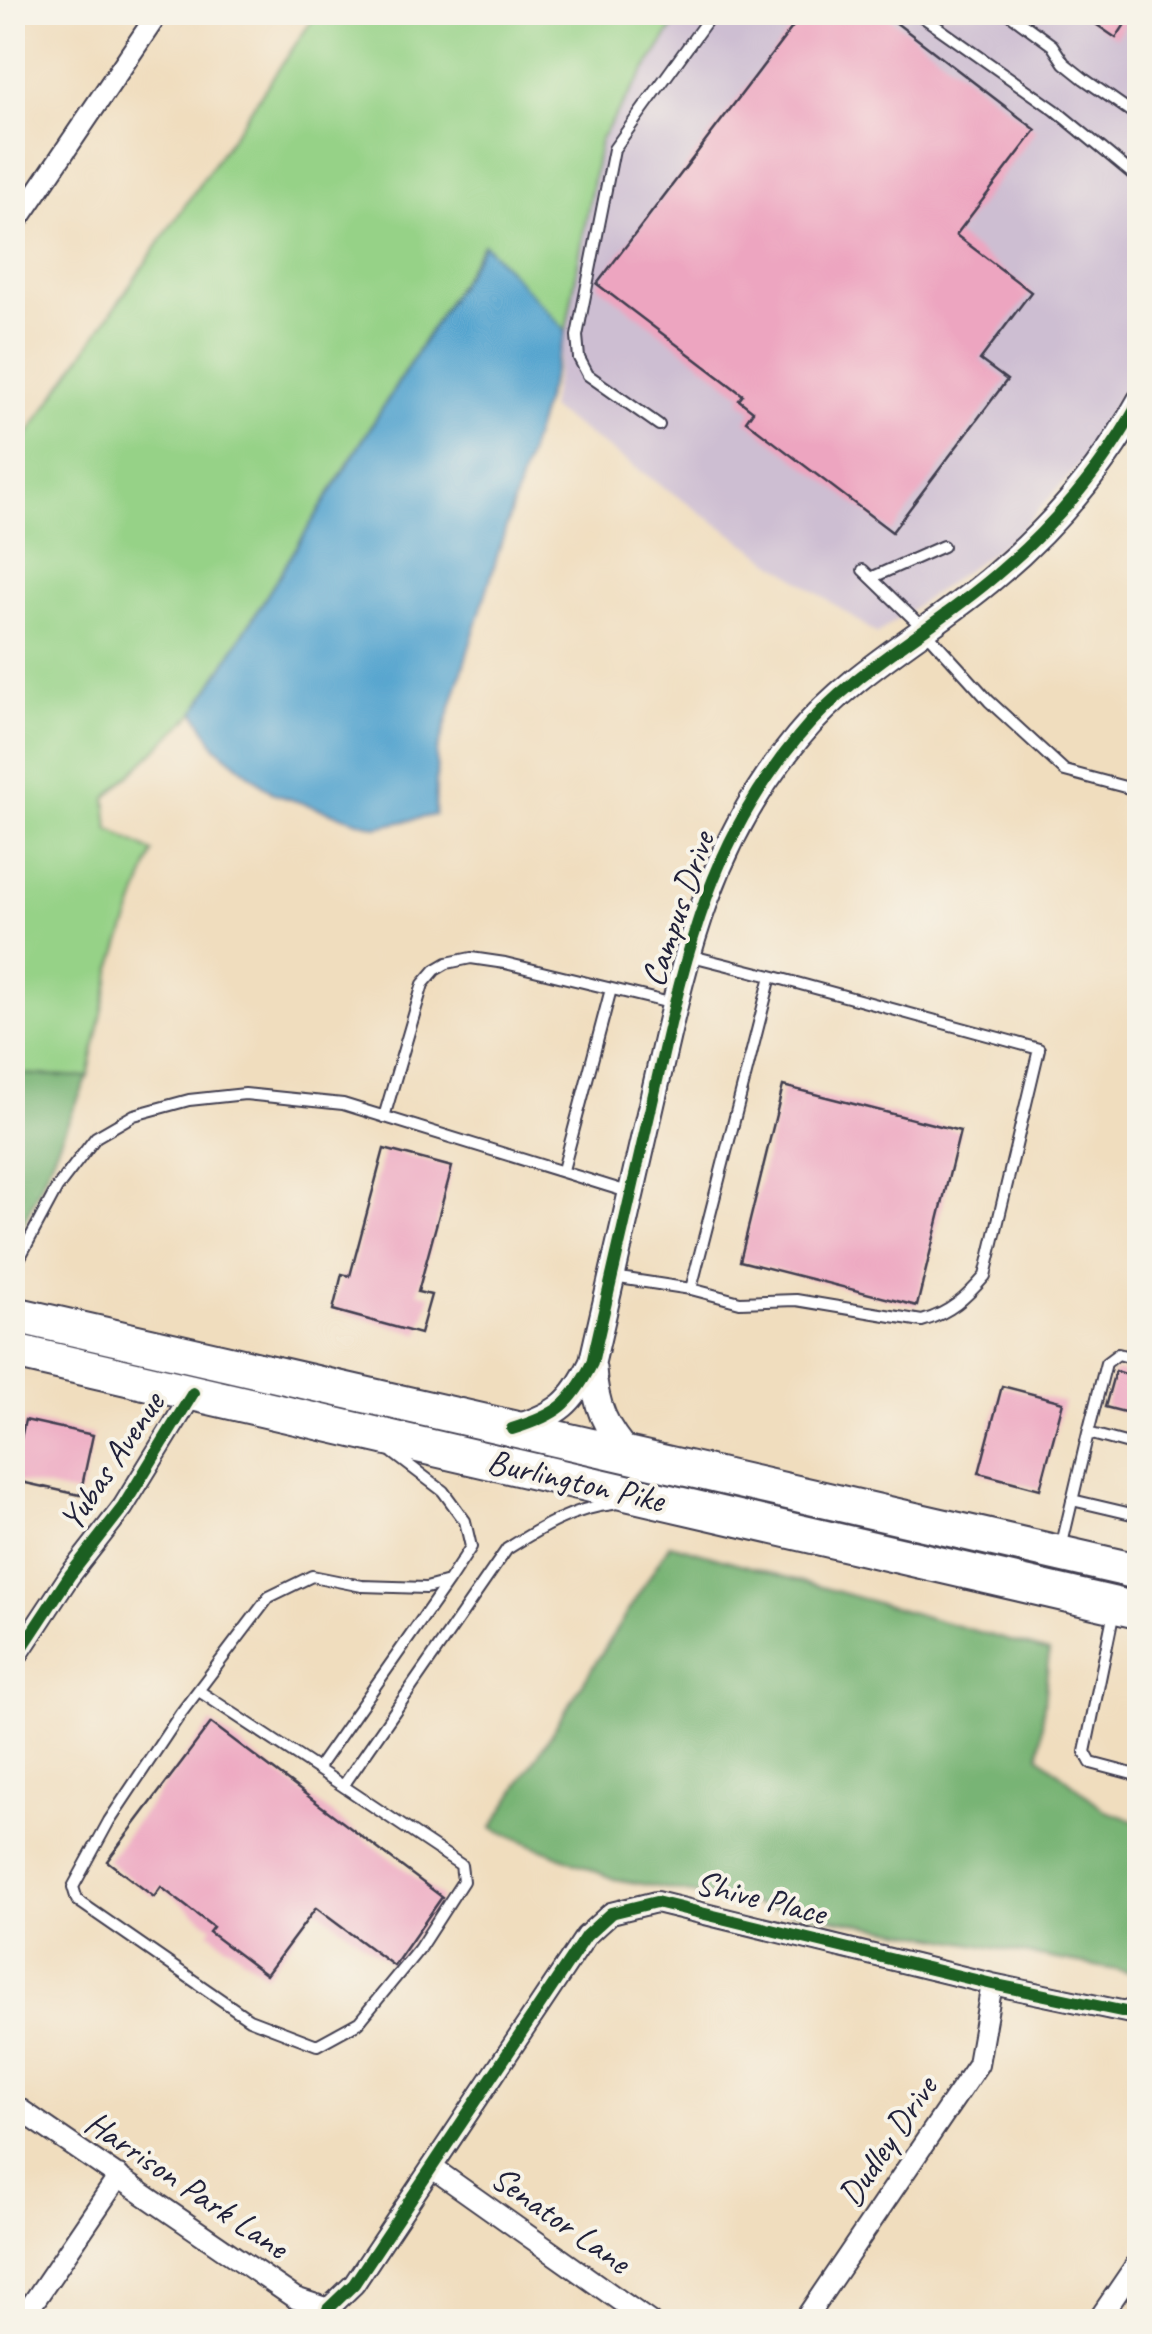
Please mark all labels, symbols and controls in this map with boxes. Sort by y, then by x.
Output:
street label: Campus Drive [630,823,726,992]
street label: Yubas Avenue [49,1381,176,1539]
street label: Burlington Pike [483,1438,671,1523]
street label: Shive Place [691,1860,833,1936]
street label: Dudley Drive [828,2065,949,2215]
street label: Harrison Park Lane [77,2100,299,2270]
street label: Senator Lane [482,2155,641,2285]

